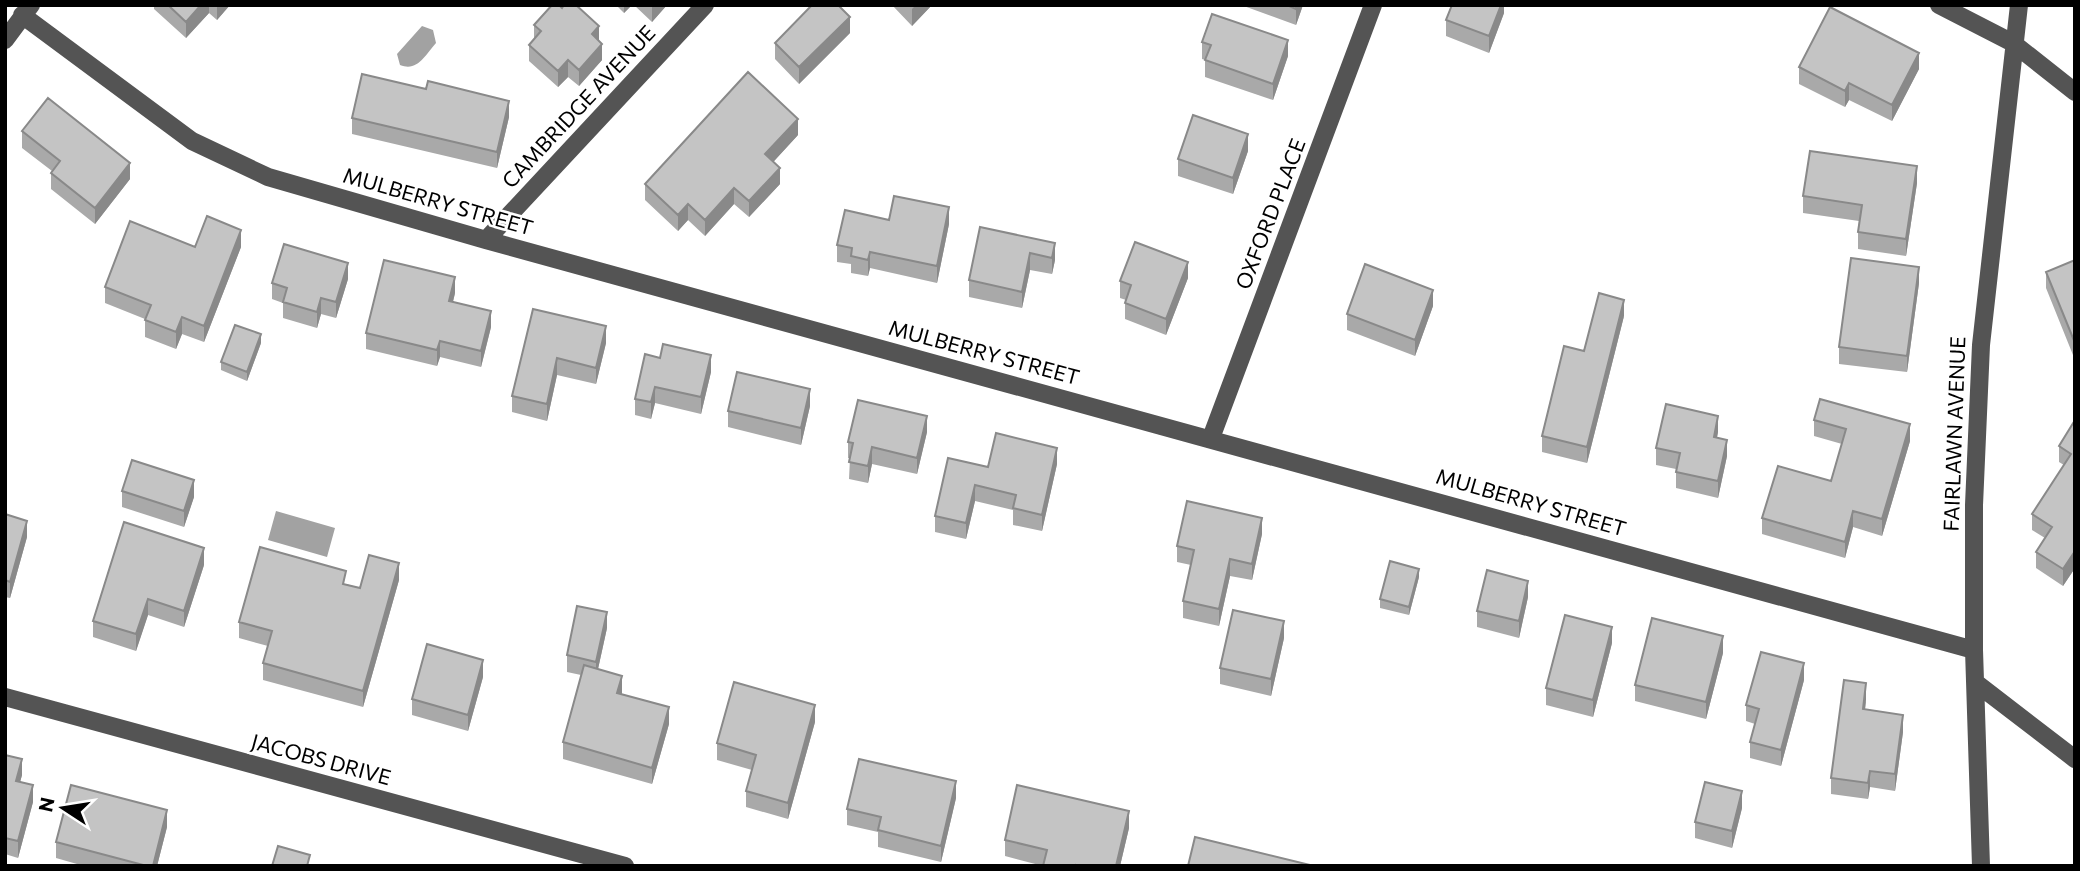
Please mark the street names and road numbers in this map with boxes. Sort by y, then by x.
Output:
street label: CAMBRIDGE AVENUE [496,19,660,193]
street label: OXFORD PLACE [1229,135,1310,292]
street label: MULBERRY STREET [341,161,536,240]
street label: MULBERRY STREET [886,314,1083,389]
street label: FAIRLAWN AVENUE [1938,336,1969,532]
street label: MULBERRY STREET [1434,462,1629,541]
street label: JACOBS DRIVE [249,728,394,789]

